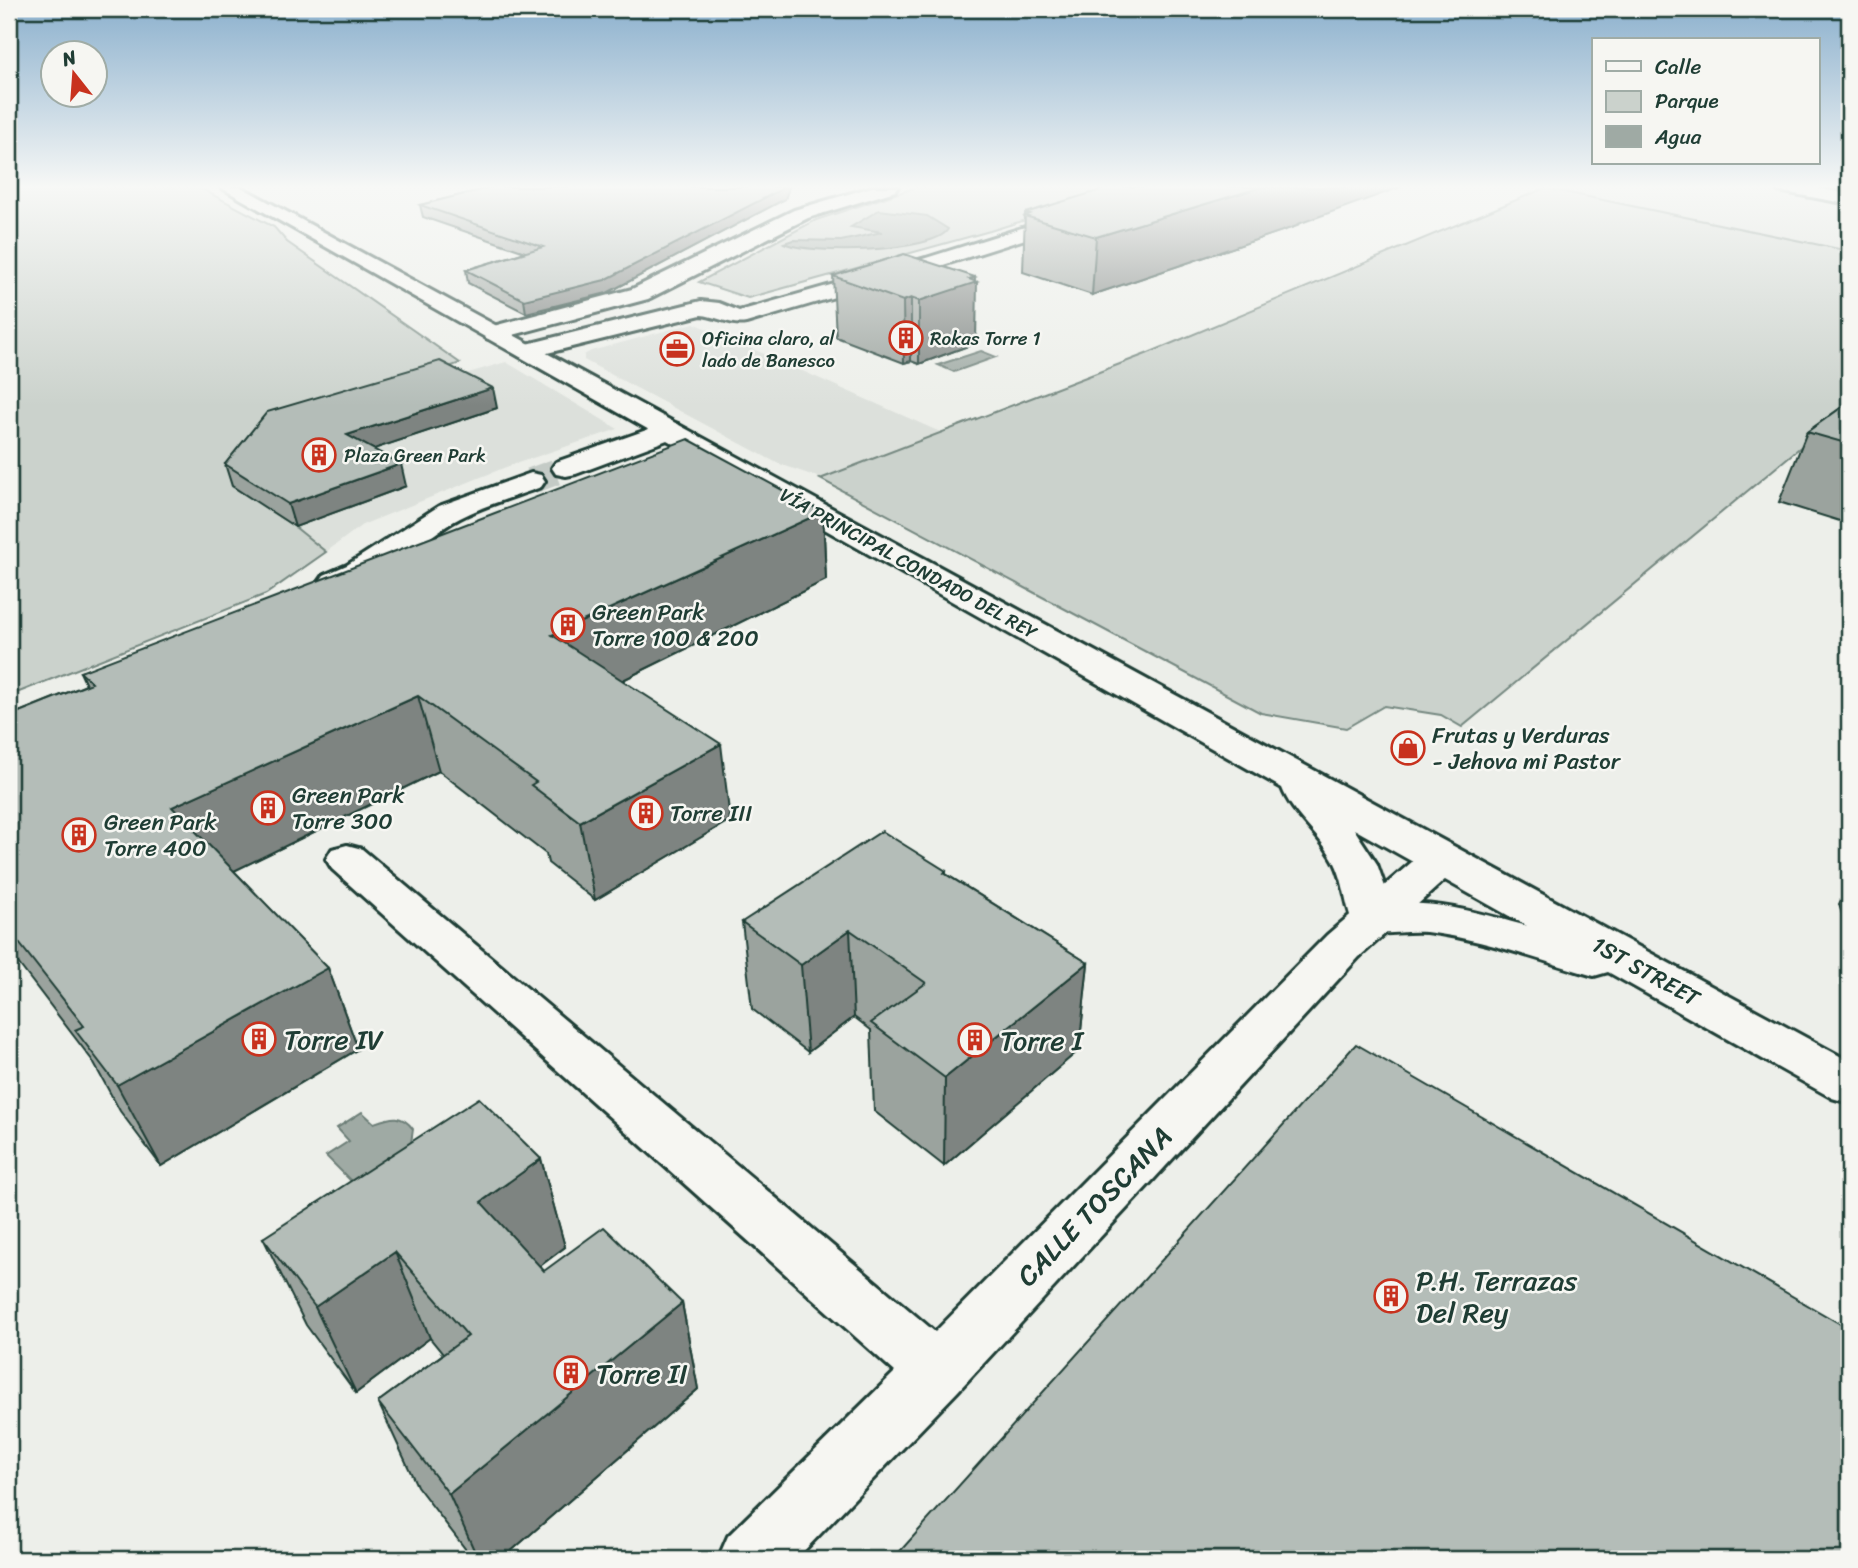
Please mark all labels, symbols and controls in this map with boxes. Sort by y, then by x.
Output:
north arrow [38,38,108,108]
legend [1592,38,1820,164]
text: N [57,40,81,76]
text: Calle [1655,48,1702,86]
text: Parque [1655,82,1719,120]
text: Agua [1654,118,1702,156]
building icon: Rokas Torre 1 [887,319,925,357]
place label: Oficina claro, al lado de Banesco [702,322,835,377]
place label: Rokas Torre 1 [930,322,1041,355]
office icon: Oficina claro, al lado de Banesco [658,330,696,368]
building icon: Plaza Green Park [300,436,338,474]
place label: Plaza Green Park [344,439,486,472]
street label: VÍA PRINCIPAL CONDADO DEL REY [774,479,1044,649]
place label: Green Park Torre 100 & 200 [592,592,759,659]
building icon: Green Park Torre 100 & 200 [549,606,587,644]
place label: Frutas y Verduras - Jehova mi Pastor [1432,715,1622,782]
shop icon: Frutas y Verduras - Jehova mi Pastor [1389,729,1427,767]
place label: Green Park Torre 300 [292,775,405,842]
building icon: Green Park Torre 300 [249,789,287,827]
place label: Torre III [670,793,752,834]
building icon: Torre III [627,794,665,832]
place label: Green Park Torre 400 [104,802,217,869]
building icon: Green Park Torre 400 [60,816,98,854]
street label: 1ST STREET [1584,925,1709,1019]
place label: Torre IV [284,1015,384,1064]
place label: Torre I [1000,1016,1085,1065]
building icon: Torre IV [240,1020,278,1058]
building icon: Torre I [956,1021,994,1059]
street label: CALLE TOSCANA [1004,1114,1184,1298]
place label: P.H. Terrazas Del Rey [1416,1256,1577,1337]
building icon: P.H. Terrazas Del Rey [1372,1277,1410,1315]
place label: Torre II [596,1349,688,1398]
building icon: Torre II [552,1354,590,1392]

